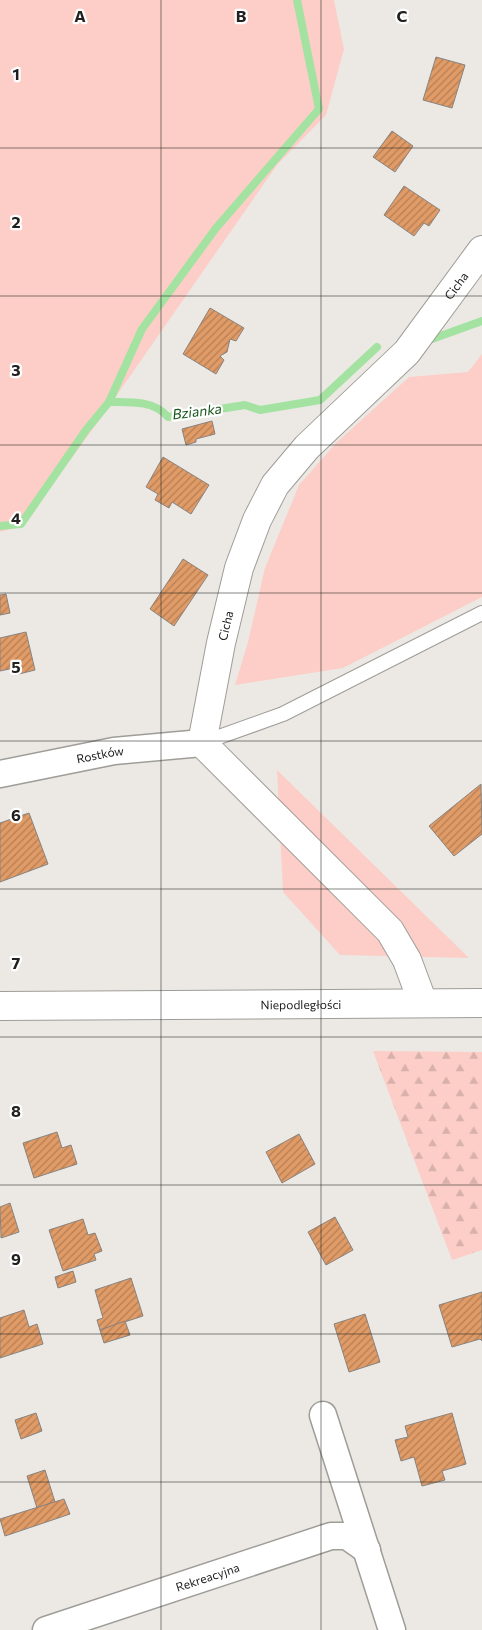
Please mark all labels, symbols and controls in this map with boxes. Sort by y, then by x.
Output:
text: A [74,6,86,25]
text: B [236,6,247,25]
text: C [397,6,408,25]
text: 1 [12,64,20,83]
text: 2 [11,212,21,231]
street label: Cicha [441,269,471,302]
text: 3 [11,360,21,379]
water label: Bzianka [171,400,223,422]
text: 4 [11,508,21,527]
street label: Cicha [215,609,236,642]
text: 5 [11,657,21,676]
street label: Rostków [75,743,125,765]
text: 6 [11,805,21,824]
text: 7 [12,953,21,972]
street label: Niepodległości [261,997,341,1011]
text: 8 [11,1101,21,1120]
text: 9 [11,1249,21,1268]
street label: Rekreacyjna [174,1560,241,1594]

